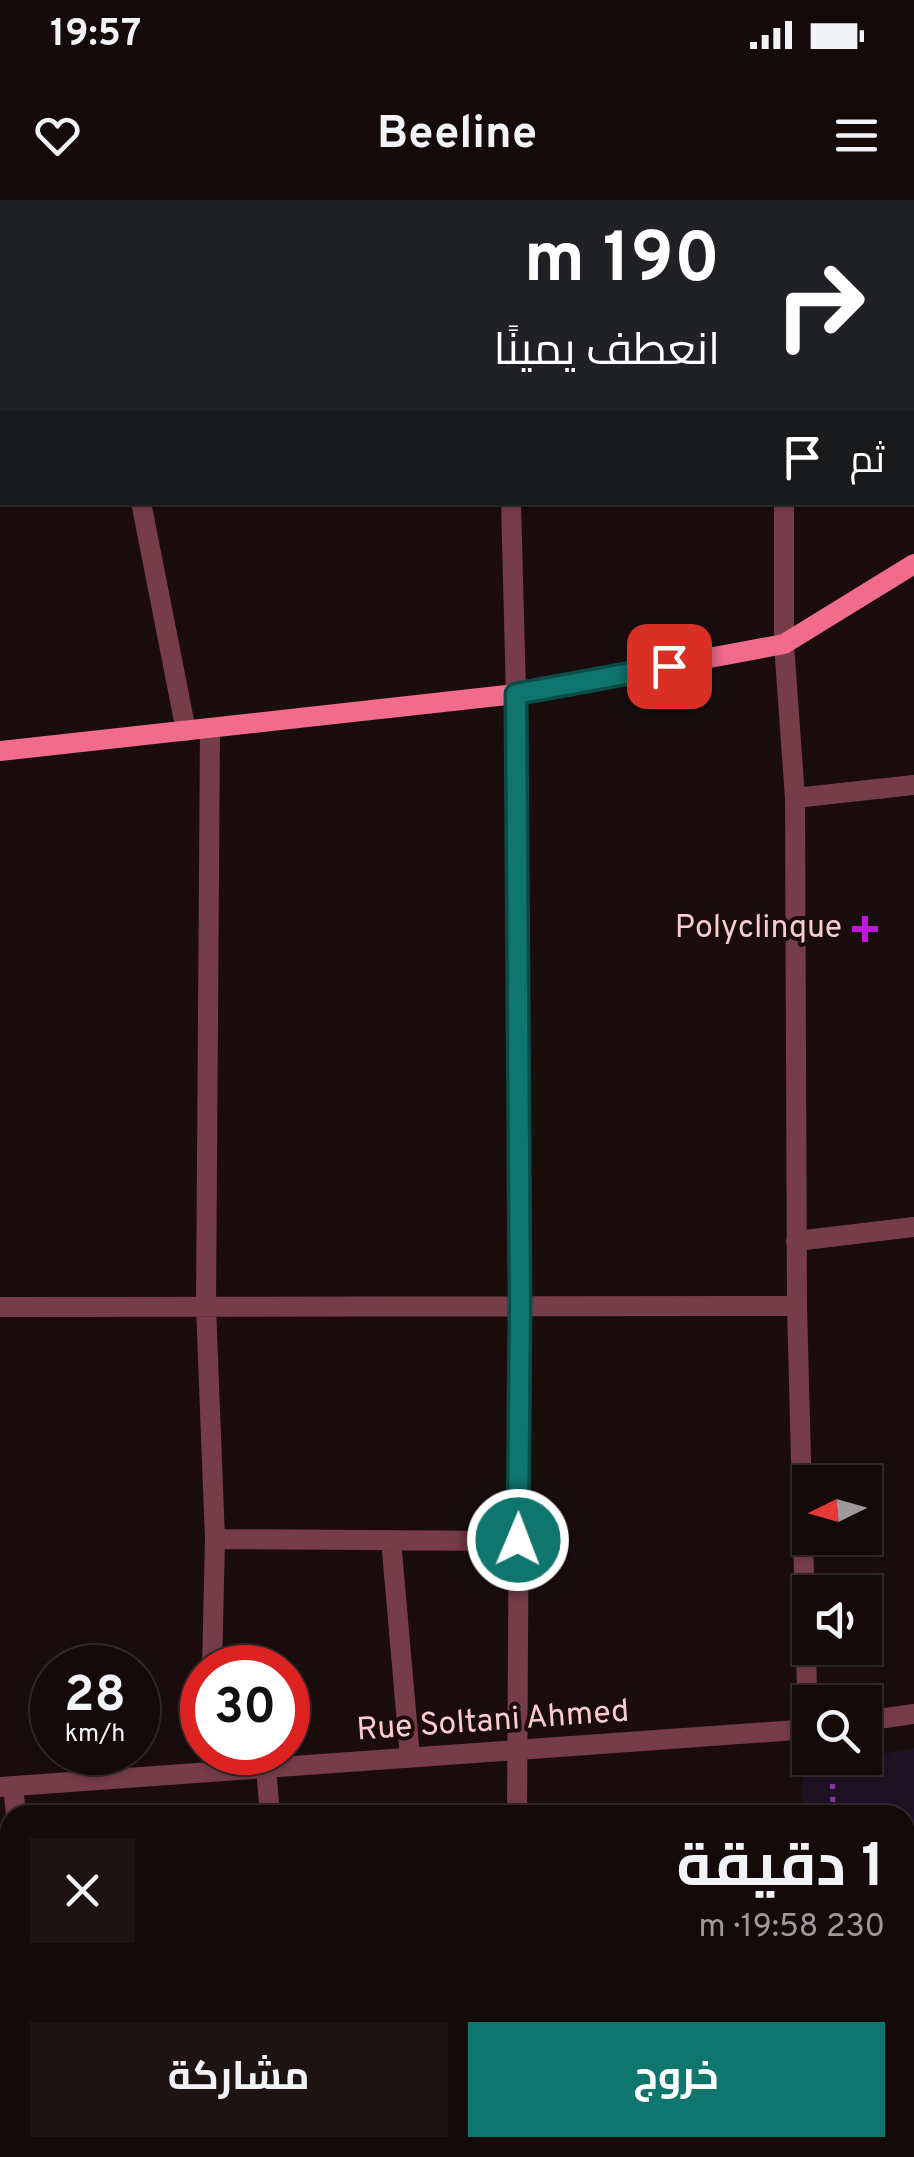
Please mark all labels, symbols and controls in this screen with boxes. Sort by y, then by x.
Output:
text: 19:57 [50,11,141,60]
text: Beeline [377,107,537,164]
icon: heart [30,108,85,163]
icon: menu [829,108,884,163]
text: 190 m [524,218,720,307]
icon: right [755,240,885,370]
text: انعطف يمينًا [493,324,720,381]
icon: arrive [775,430,830,485]
text: ثم [850,438,885,487]
pin [627,624,712,709]
icon: arrive [642,639,697,694]
place label: Polyclinque [675,909,842,949]
marker: Polyclinque [852,916,878,942]
north arrow [792,1465,882,1555]
map controls [792,1465,882,1775]
position arrow [466,1488,570,1592]
button: sound [792,1575,882,1665]
speed limit sign: 30 [180,1645,310,1775]
text: 28 [64,1666,126,1729]
button: search [792,1685,882,1775]
street label: Rue Soltani Ahmed [355,1693,631,1751]
text: km/h [65,1719,125,1751]
text: 1 دقيقة [676,1832,885,1908]
button: close [30,1838,135,1943]
text: 230 m · 19:58 [699,1908,885,1948]
button: مشاركة [30,2022,448,2137]
button: خروج [468,2022,885,2137]

